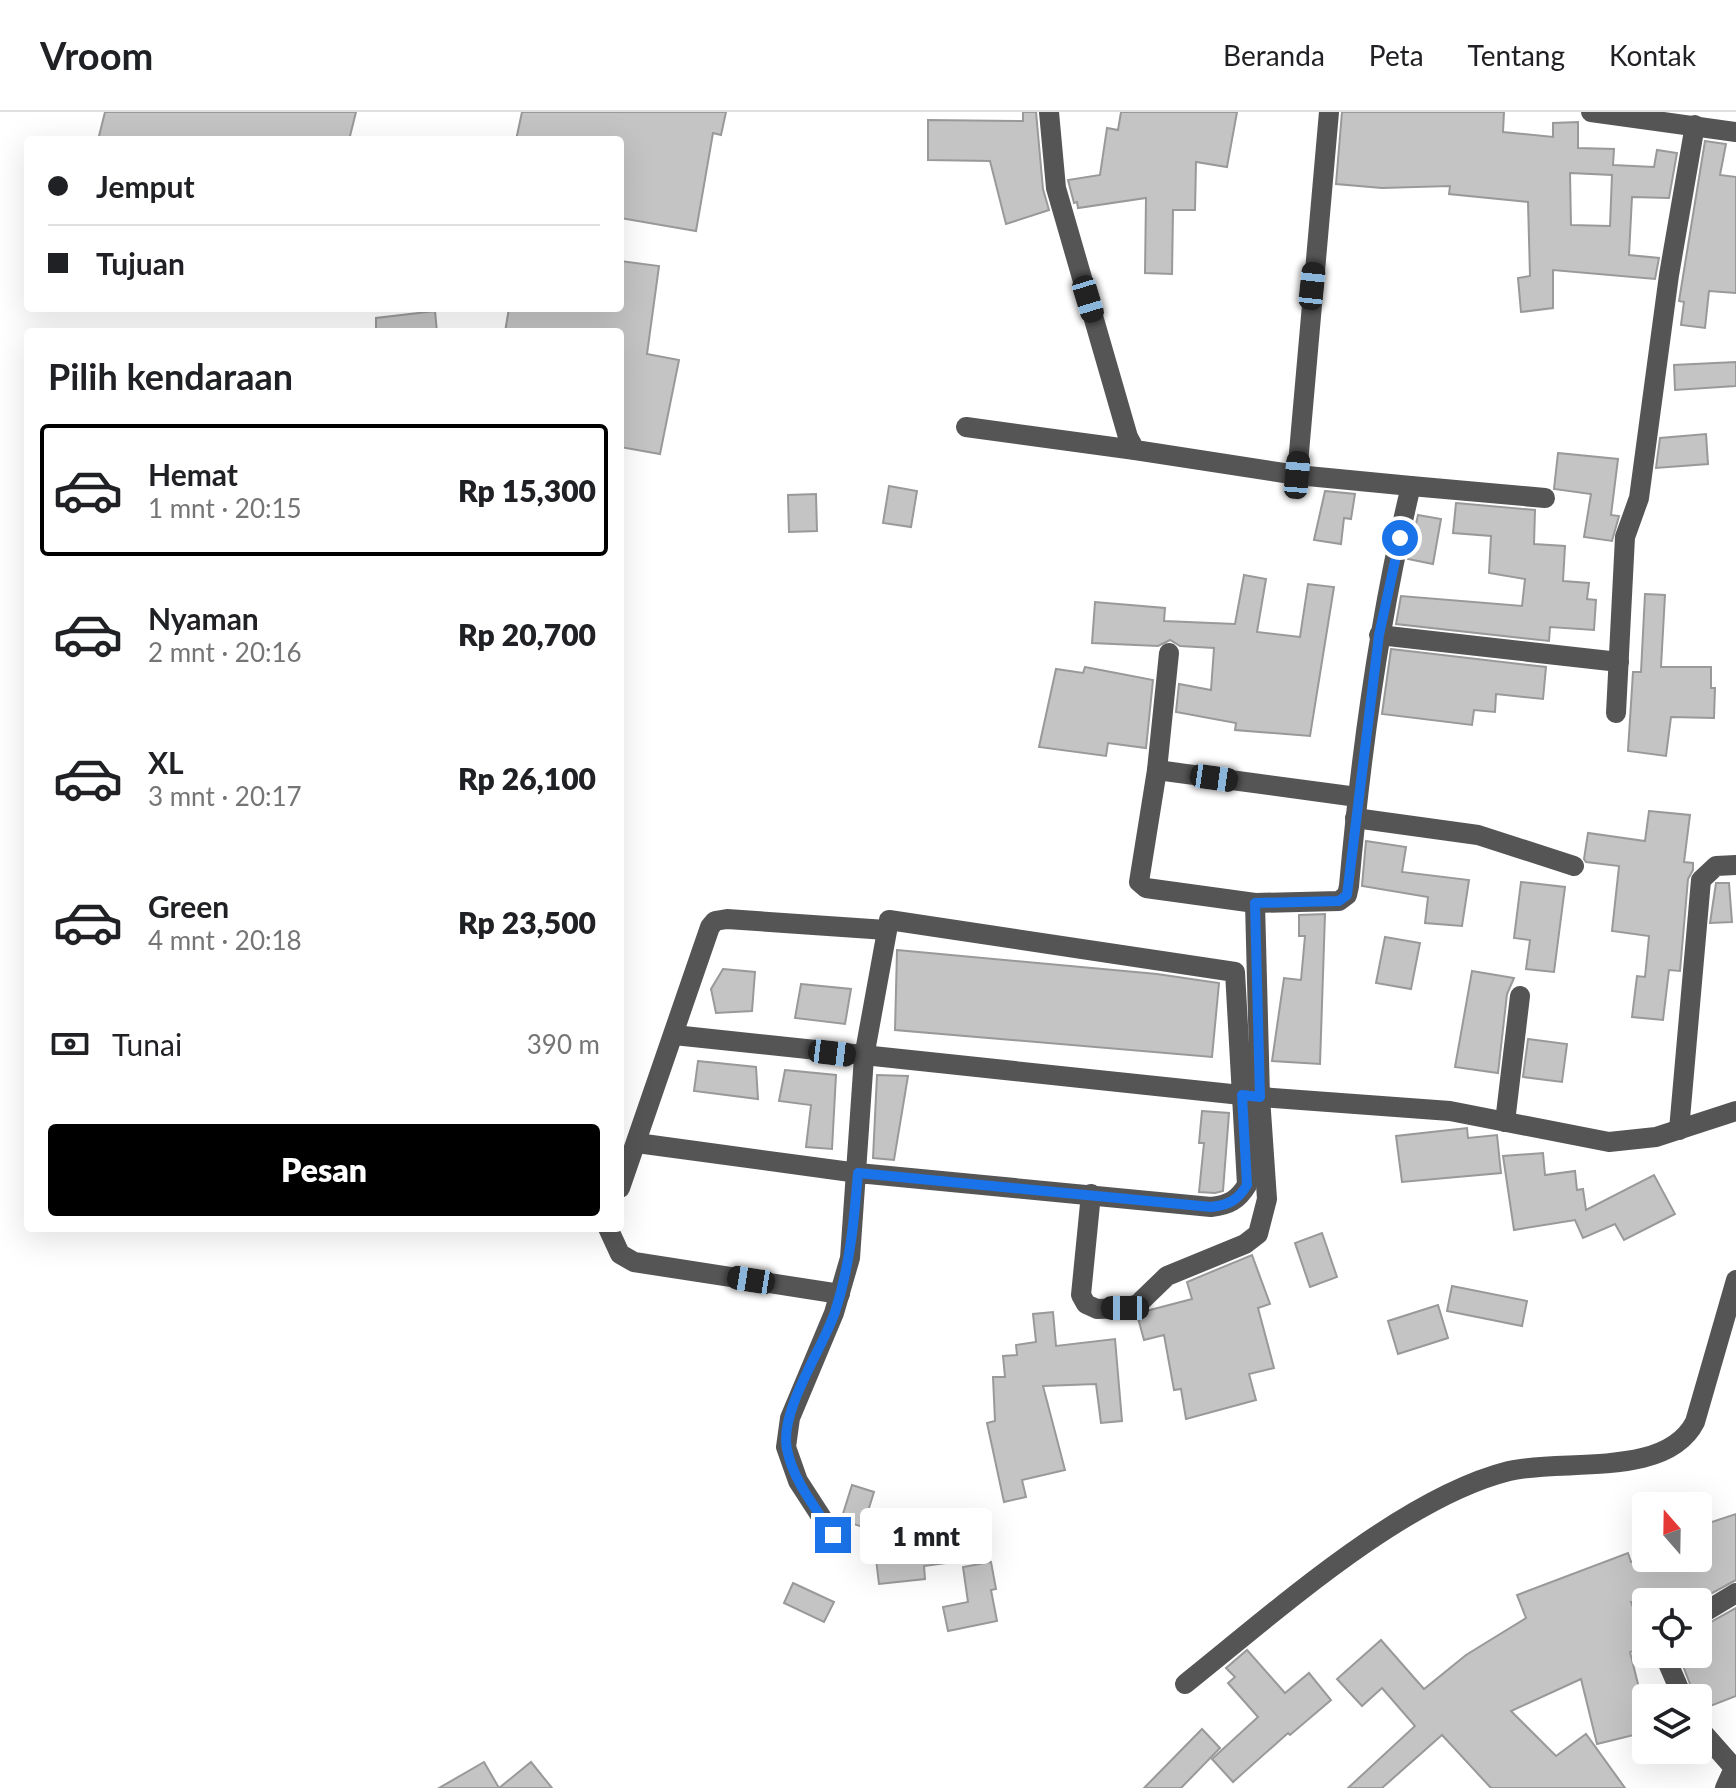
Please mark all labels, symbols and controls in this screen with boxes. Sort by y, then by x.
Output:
text: Vroom [40,32,153,78]
text: Beranda [1223,38,1325,72]
text: Peta [1369,38,1424,72]
text: Tentang [1468,38,1565,72]
text: Kontak [1609,38,1696,72]
text: Jemput [96,168,195,204]
text: Tujuan [96,245,185,281]
car [1298,261,1326,311]
car [1070,273,1106,325]
text: Pilih kendaraan [48,354,293,398]
car [1283,450,1311,500]
icon: car [52,454,124,526]
text: Hemat [148,456,238,492]
text: Rp 15,300 [458,472,596,508]
text: 1 mnt · 20:15 [148,492,302,524]
route start [1382,520,1418,556]
icon: car [52,598,124,670]
text: Nyaman [148,600,259,636]
text: Rp 20,700 [458,616,596,652]
text: 2 mnt · 20:16 [148,636,302,668]
icon: car [52,742,124,814]
text: XL [148,744,184,780]
text: Rp 26,100 [458,760,596,796]
car [1189,763,1239,793]
text: 3 mnt · 20:17 [148,780,302,812]
icon: car [52,886,124,958]
text: Green [148,888,229,924]
text: Rp 23,500 [458,904,596,940]
text: 4 mnt · 20:18 [148,924,302,956]
icon: cash [48,1022,92,1066]
text: Tunai [112,1026,182,1062]
text: 390 m [527,1028,600,1060]
car [807,1038,857,1068]
button: Pesan [48,1124,600,1216]
car [725,1264,777,1296]
car [1101,1296,1149,1320]
north arrow [1632,1492,1712,1572]
map controls [1632,1492,1712,1764]
callout: 1 mnt [861,1507,993,1563]
route end [815,1517,851,1553]
text: 1 mnt [892,1520,960,1552]
button: locate [1632,1588,1712,1668]
button: layers [1632,1684,1712,1764]

